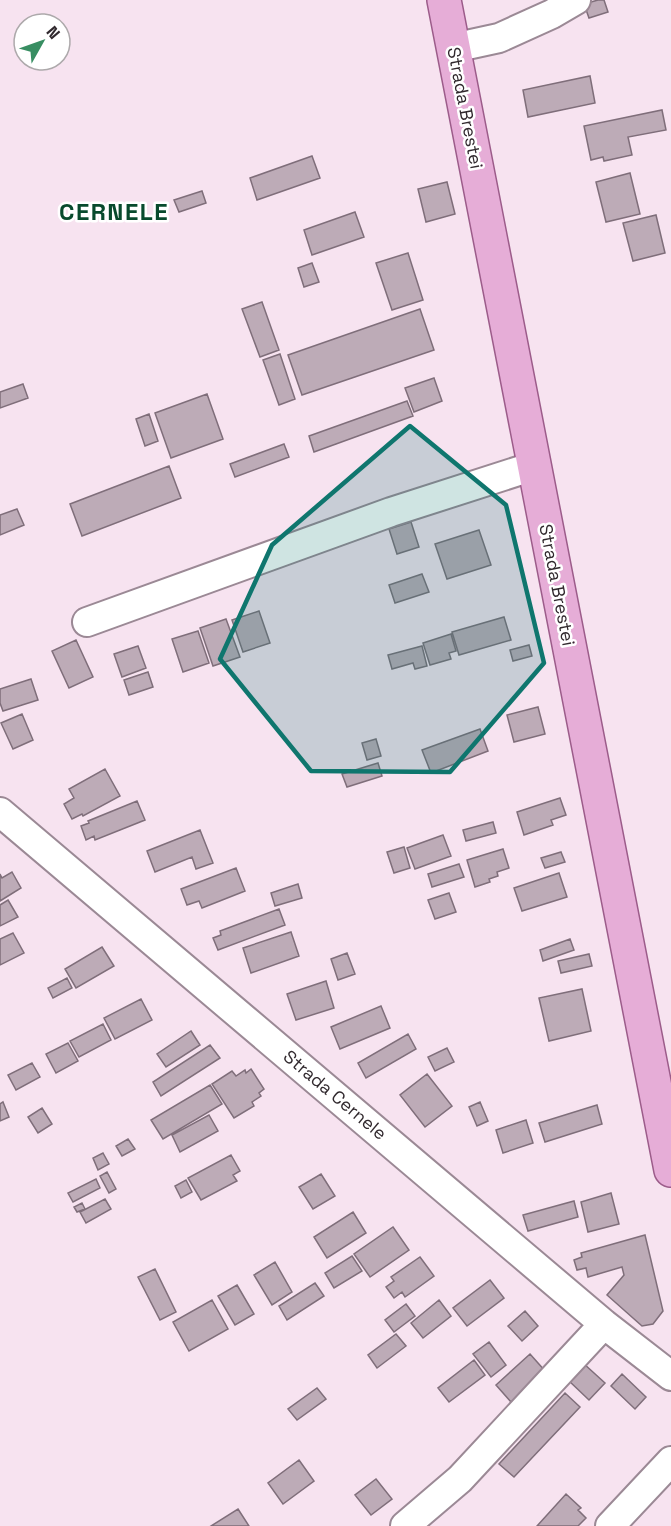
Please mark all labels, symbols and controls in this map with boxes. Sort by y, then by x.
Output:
north arrow [12,12,72,72]
text: N [42,22,65,44]
street label: Strada Brestei [442,45,489,171]
district label: CERNELE [59,196,169,227]
street label: Strada Brestei [534,522,581,648]
street label: Strada Cernele [279,1045,392,1145]

